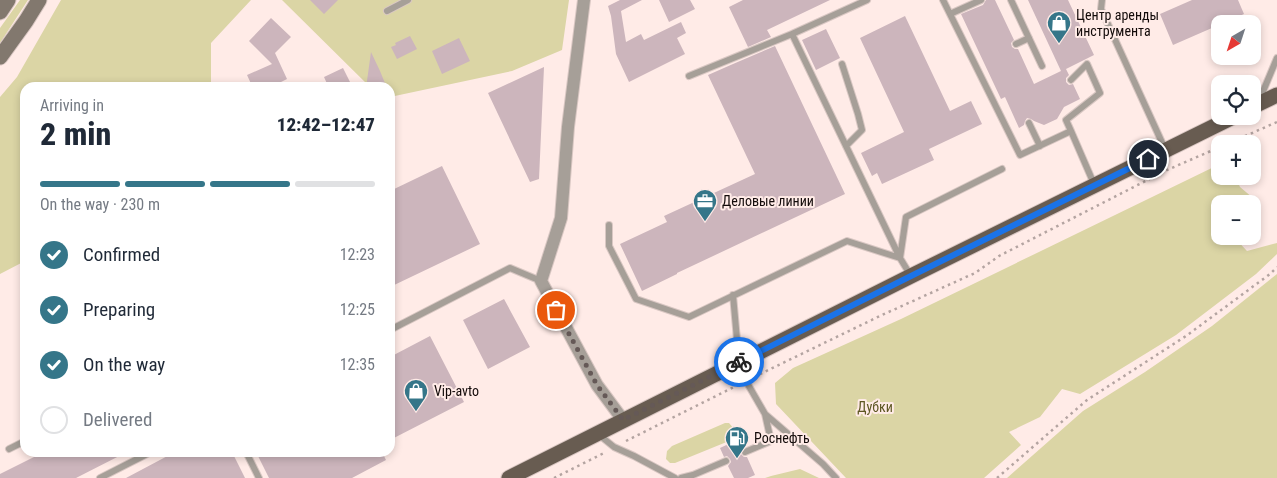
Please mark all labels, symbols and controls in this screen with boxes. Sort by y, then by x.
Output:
place label: Центр аренды инструмента [1076,7,1159,39]
shop icon: Центр аренды инструмента [1046,10,1072,44]
north arrow [1211,15,1261,65]
map controls [1211,15,1261,245]
button: locate [1211,75,1261,125]
text: Arriving in [40,96,104,115]
text: 12:42–12:47 [277,113,375,136]
text: 2 min [40,115,111,153]
button: + [1211,135,1261,185]
pin [1127,138,1169,180]
icon: home [1134,145,1162,173]
office icon: Деловые линии [692,188,718,222]
place label: Деловые линии [722,193,814,209]
text: On the way · 230 m [40,195,160,214]
button: − [1211,195,1261,245]
icon: check [40,241,68,269]
text: Confirmed [83,243,160,266]
text: 12:23 [340,245,375,264]
pin [535,289,577,331]
icon: check [40,296,68,324]
icon: bag [542,296,570,324]
text: Preparing [83,298,155,321]
text: 12:25 [340,300,375,319]
courier [714,337,764,387]
icon: bike [725,348,753,376]
icon: check [40,351,68,379]
text: On the way [83,353,165,376]
text: 12:35 [340,355,375,374]
shop icon: Vip-avto [403,378,429,412]
place label: Vip-avto [434,383,479,399]
park label: Дубки [857,399,893,415]
text: Delivered [83,408,152,431]
fuel station icon: Роснефть [724,425,750,459]
place label: Роснефть [754,430,810,446]

